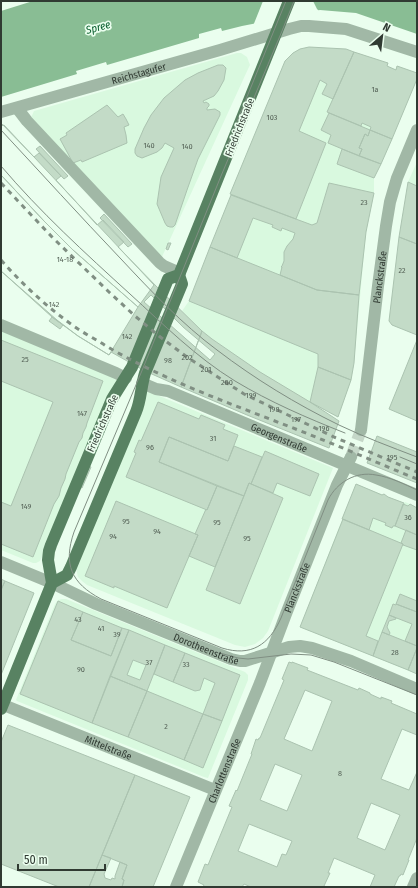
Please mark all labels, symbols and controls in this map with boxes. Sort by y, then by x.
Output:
north arrow [362,16,402,56]
water label: Spree [83,18,112,37]
text: N [380,20,392,35]
street label: Reichstagufer [110,60,168,87]
house number: 1a [371,85,379,94]
street label: Friedrichstraße [223,96,257,158]
house number: 103 [267,113,278,122]
house number: 140 [143,141,155,150]
house number: 140 [181,142,193,151]
house number: 23 [360,198,368,207]
street label: Planckstraße [371,250,390,304]
house number: 14-18 [57,255,73,264]
house number: 22 [398,266,406,275]
house number: 142 [49,300,60,309]
house number: 142 [122,332,133,341]
house number: 202 [181,353,193,362]
house number: 25 [21,355,29,364]
house number: 98 [164,356,172,365]
house number: 201 [201,365,211,374]
house number: 200 [221,378,233,387]
house number: 199 [246,391,257,400]
street label: Friedrichstraße [85,393,121,454]
house number: 198 [268,405,280,414]
house number: 147 [77,409,88,418]
house number: 197 [291,415,302,424]
street label: Georgenstraße [249,421,309,456]
house number: 196 [319,424,330,433]
house number: 31 [210,434,216,443]
house number: 96 [146,443,154,452]
house number: 195 [387,453,398,462]
house number: 149 [21,502,31,511]
house number: 36 [404,513,412,522]
house number: 95 [122,517,130,526]
house number: 95 [213,518,221,527]
house number: 94 [153,527,161,536]
house number: 94 [109,532,117,541]
house number: 95 [243,534,251,543]
street label: Planckstraße [282,561,313,614]
house number: 43 [74,615,82,624]
house number: 41 [98,624,104,633]
house number: 39 [113,630,121,639]
street label: Dorotheenstraße [172,631,240,668]
house number: 28 [391,648,399,657]
house number: 37 [146,658,153,667]
house number: 33 [182,660,190,669]
house number: 90 [77,665,85,674]
house number: 2 [164,722,168,731]
street label: Mittelstraße [83,733,134,763]
street label: Charlottenstraße [206,737,244,805]
house number: 8 [338,769,342,778]
scale bar [18,846,105,872]
text: 50 m [24,853,48,867]

